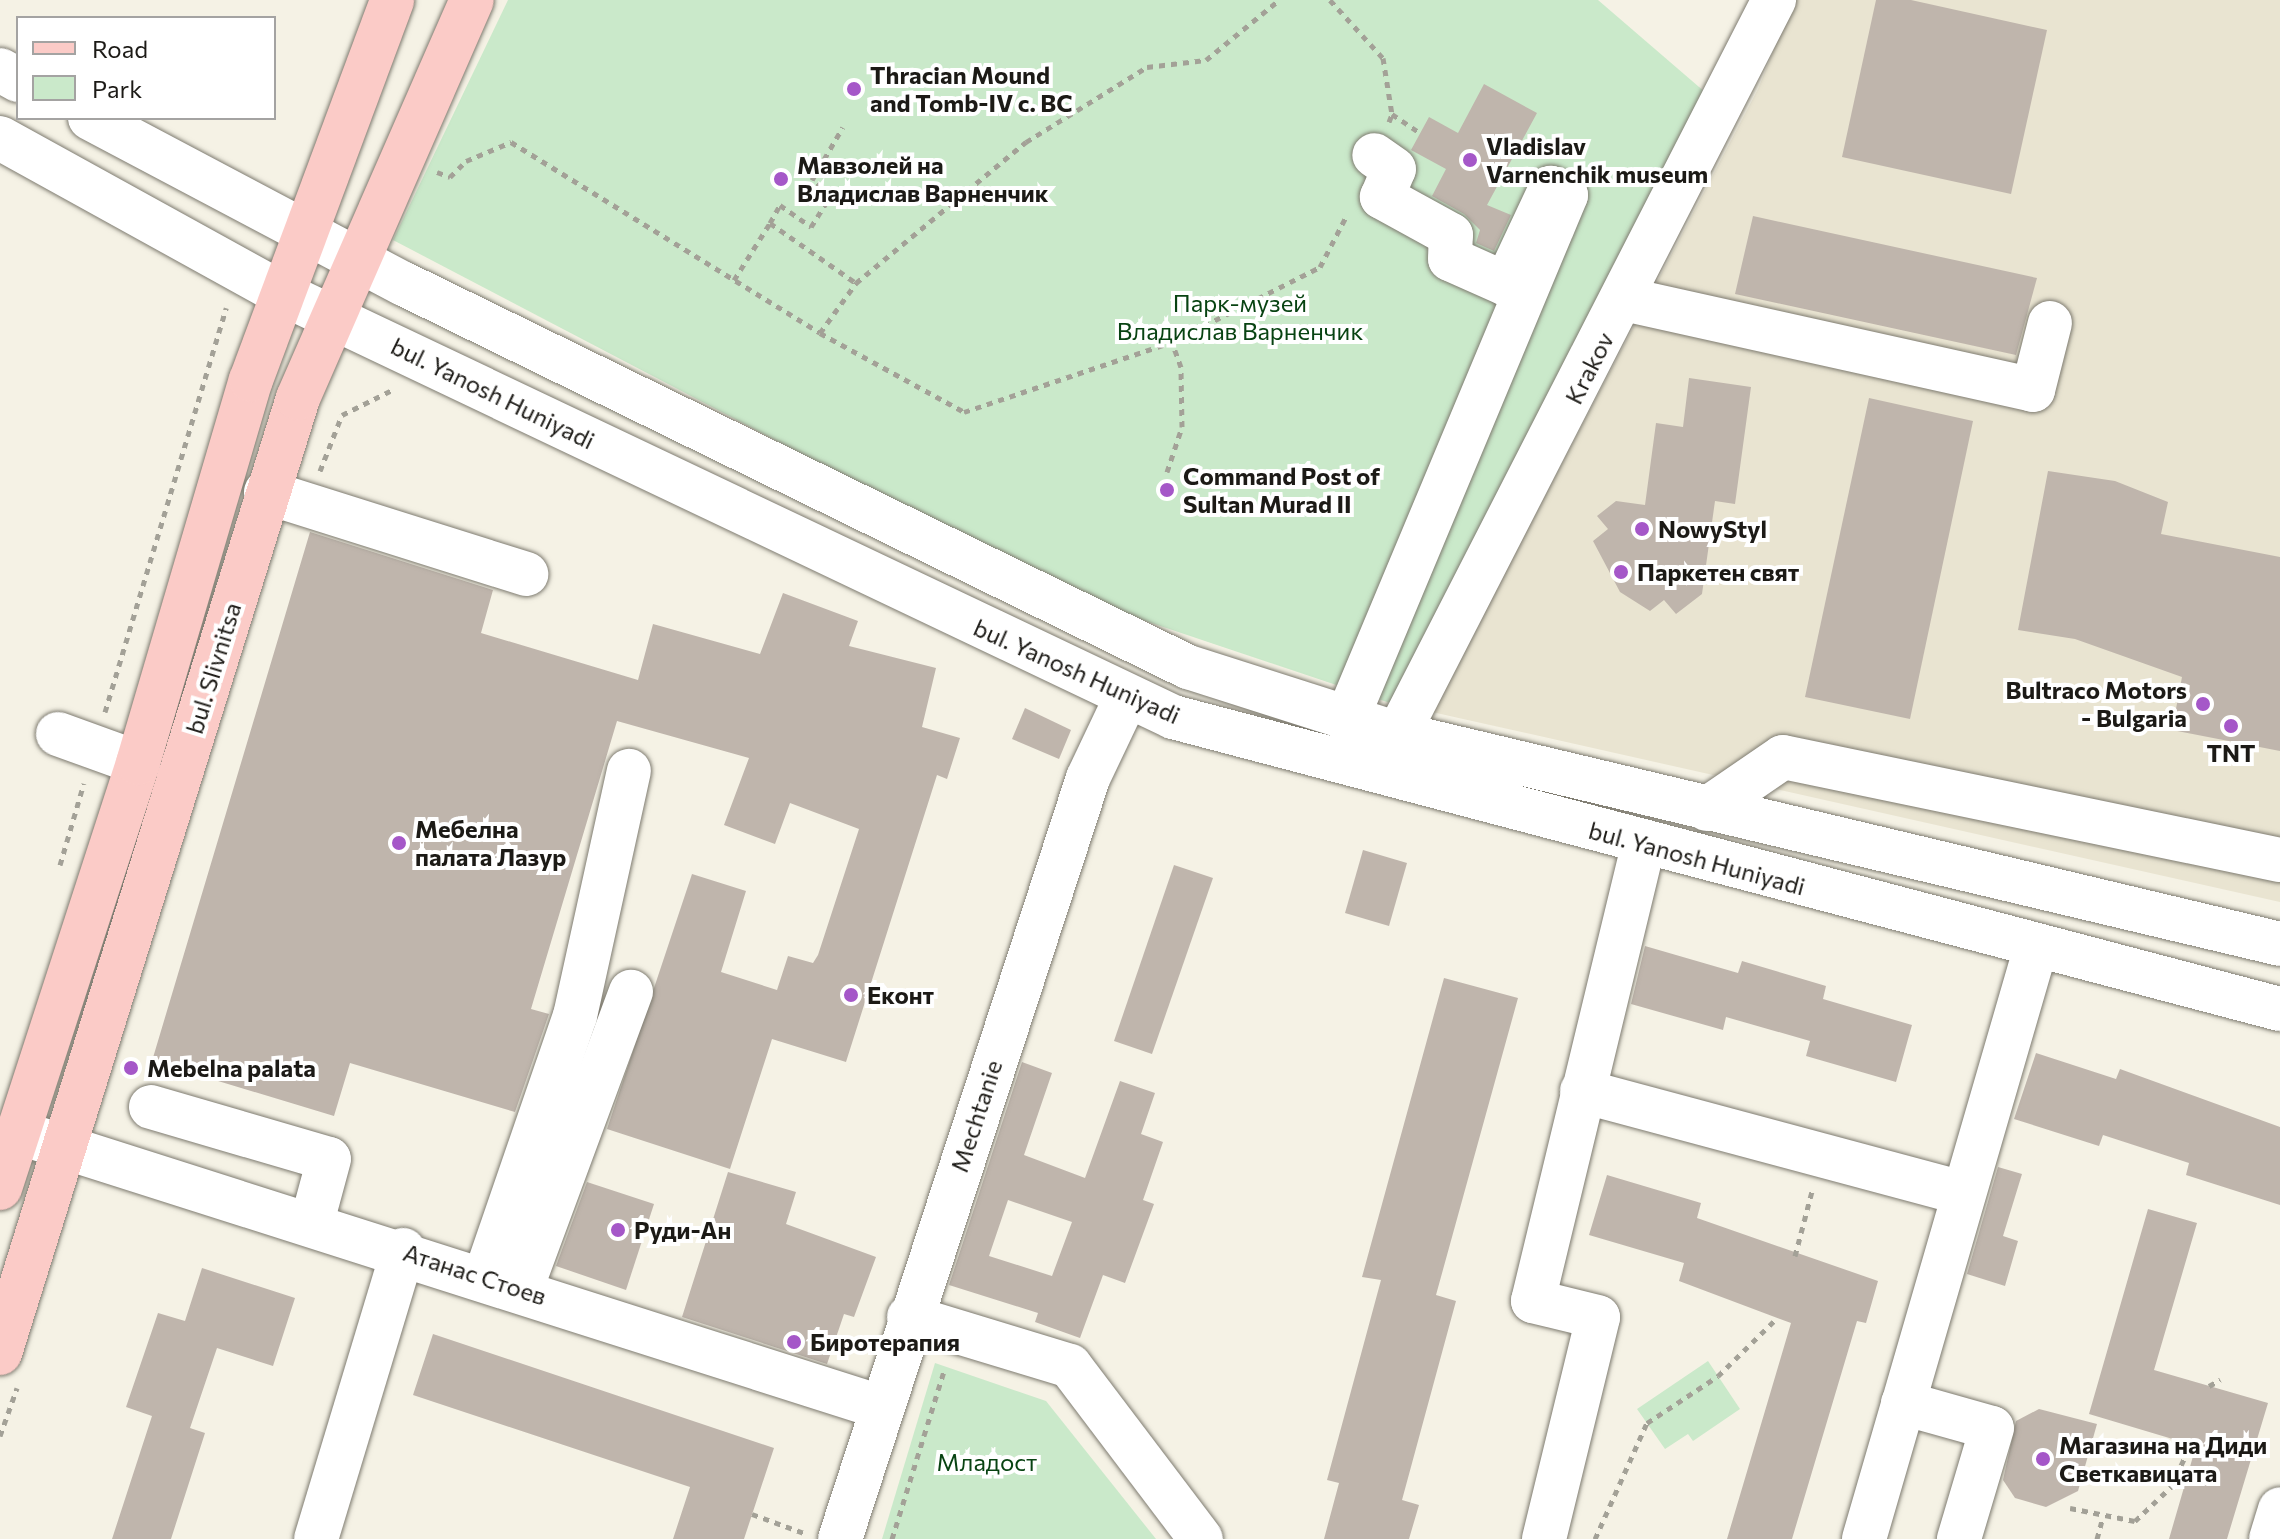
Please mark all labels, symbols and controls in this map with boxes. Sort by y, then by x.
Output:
legend [16,16,276,120]
text: Road [92,34,148,63]
place label: Thracian Mound and Tomb-IV c. BC [870,61,1073,117]
text: Park [92,74,142,103]
marker: Thracian Mound and Tomb-IV c. BC [845,80,863,98]
place label: Vladislav Varnenchik museum [1486,132,1708,188]
place label: Мавзолей на Владислав Варненчик [797,151,1049,207]
marker: Vladislav Varnenchik museum [1461,151,1479,169]
marker: Мавзолей на Владислав Варненчик [772,170,790,188]
park label: Парк-музей Владислав Варненчик [1117,289,1363,345]
street label: Krakov [1559,327,1619,409]
street label: bul. Yanosh Huniyadi [386,331,600,455]
place label: Command Post of Sultan Murad II [1183,462,1380,518]
marker: Command Post of Sultan Murad II [1158,481,1176,499]
place label: NowyStyl [1658,515,1767,543]
marker: NowyStyl [1633,520,1651,538]
place label: Паркетен свят [1637,558,1799,586]
marker: Паркетен свят [1612,563,1630,581]
street label: bul. Slivnitsa [179,599,247,737]
street label: bul. Yanosh Huniyadi [969,613,1185,729]
place label: Bultraco Motors - Bulgaria [2006,676,2187,732]
marker: Bultraco Motors - Bulgaria [2194,695,2212,713]
marker: TNT [2222,717,2240,735]
place label: TNT [2207,739,2255,767]
place label: Мебелна палата Лазур [415,815,566,871]
street label: bul. Yanosh Huniyadi [1586,815,1808,901]
marker: Мебелна палата Лазур [390,834,408,852]
place label: Еконт [867,981,934,1009]
marker: Еконт [842,986,860,1004]
place label: Mebelna palata [147,1054,316,1082]
street label: Mechtanie [944,1056,1008,1176]
marker: Mebelna palata [122,1059,140,1077]
place label: Руди-Ан [634,1216,731,1244]
marker: Руди-Ан [609,1221,627,1239]
street label: Атанас Стоев [400,1237,550,1311]
place label: Биротерапия [810,1328,960,1356]
marker: Биротерапия [785,1333,803,1351]
place label: Магазина на Диди Светкавицата [2059,1431,2267,1487]
park label: Младост [937,1448,1037,1476]
marker: Магазина на Диди Светкавицата [2034,1450,2052,1468]

